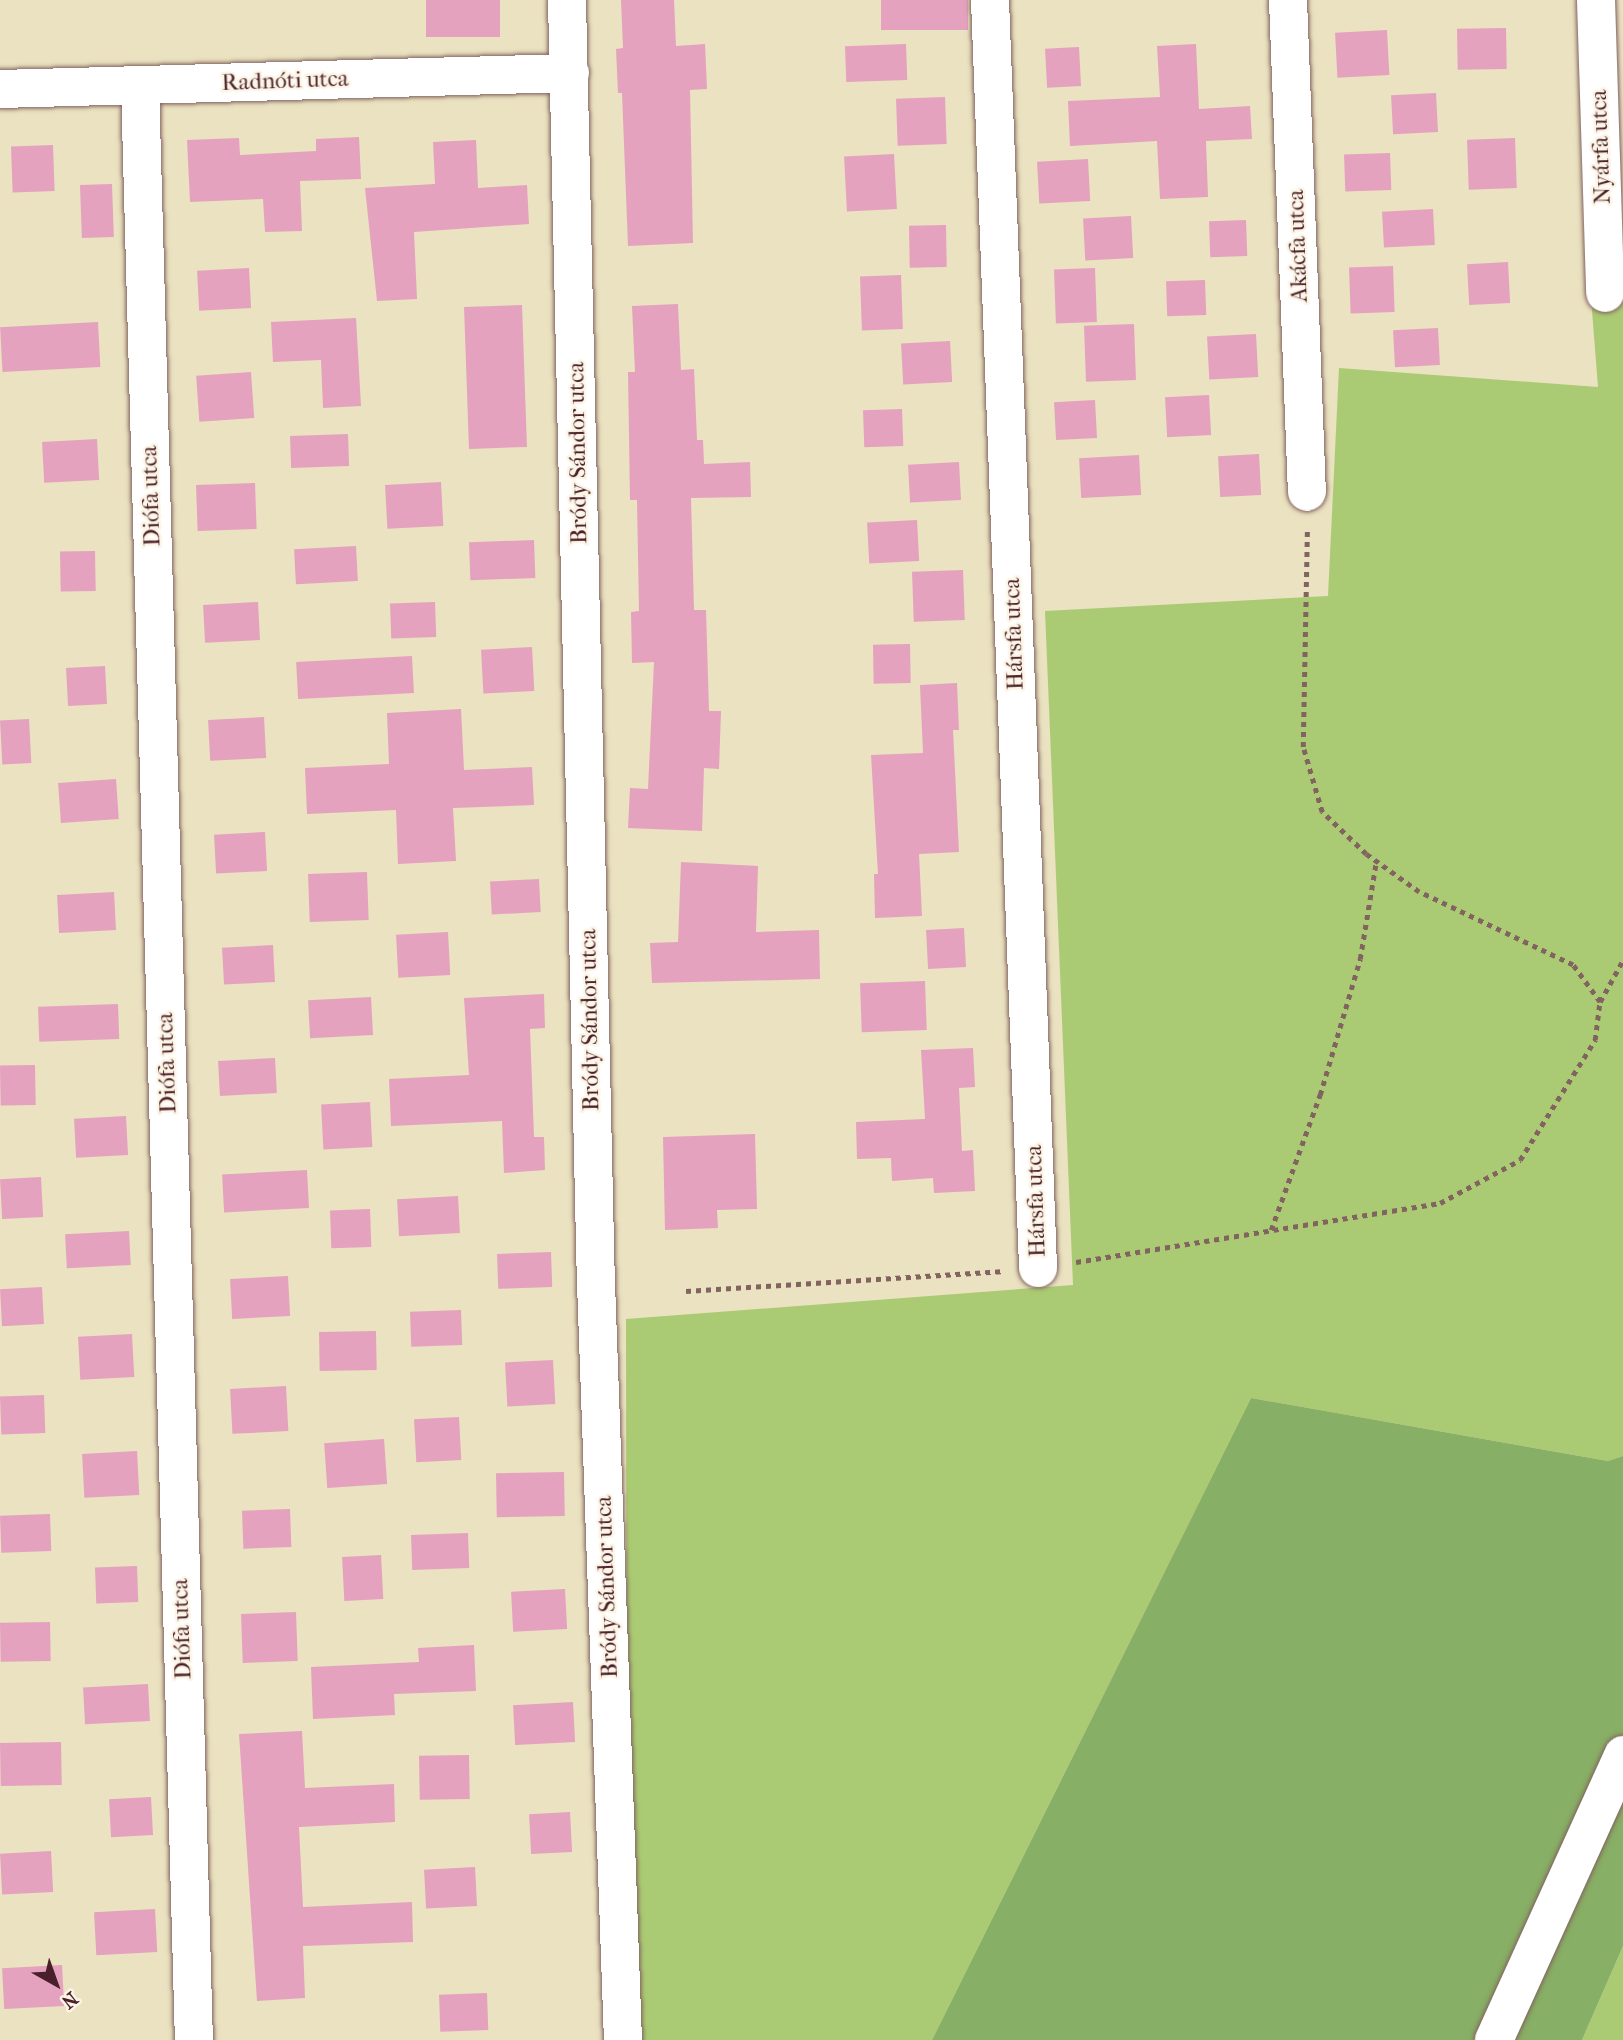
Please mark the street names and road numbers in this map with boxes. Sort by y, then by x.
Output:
street label: Radnóti utca [221,65,349,97]
street label: Nyárfa utca [1585,89,1617,205]
street label: Akácfa utca [1282,189,1314,303]
street label: Bródy Sándor utca [563,362,593,544]
street label: Diófa utca [135,445,167,547]
street label: Hársfa utca [998,577,1030,691]
street label: Bródy Sándor utca [575,929,605,1111]
street label: Diófa utca [151,1012,183,1114]
street label: Hársfa utca [1020,1144,1052,1258]
street label: Bródy Sándor utca [590,1496,624,1678]
street label: Diófa utca [166,1578,198,1680]

